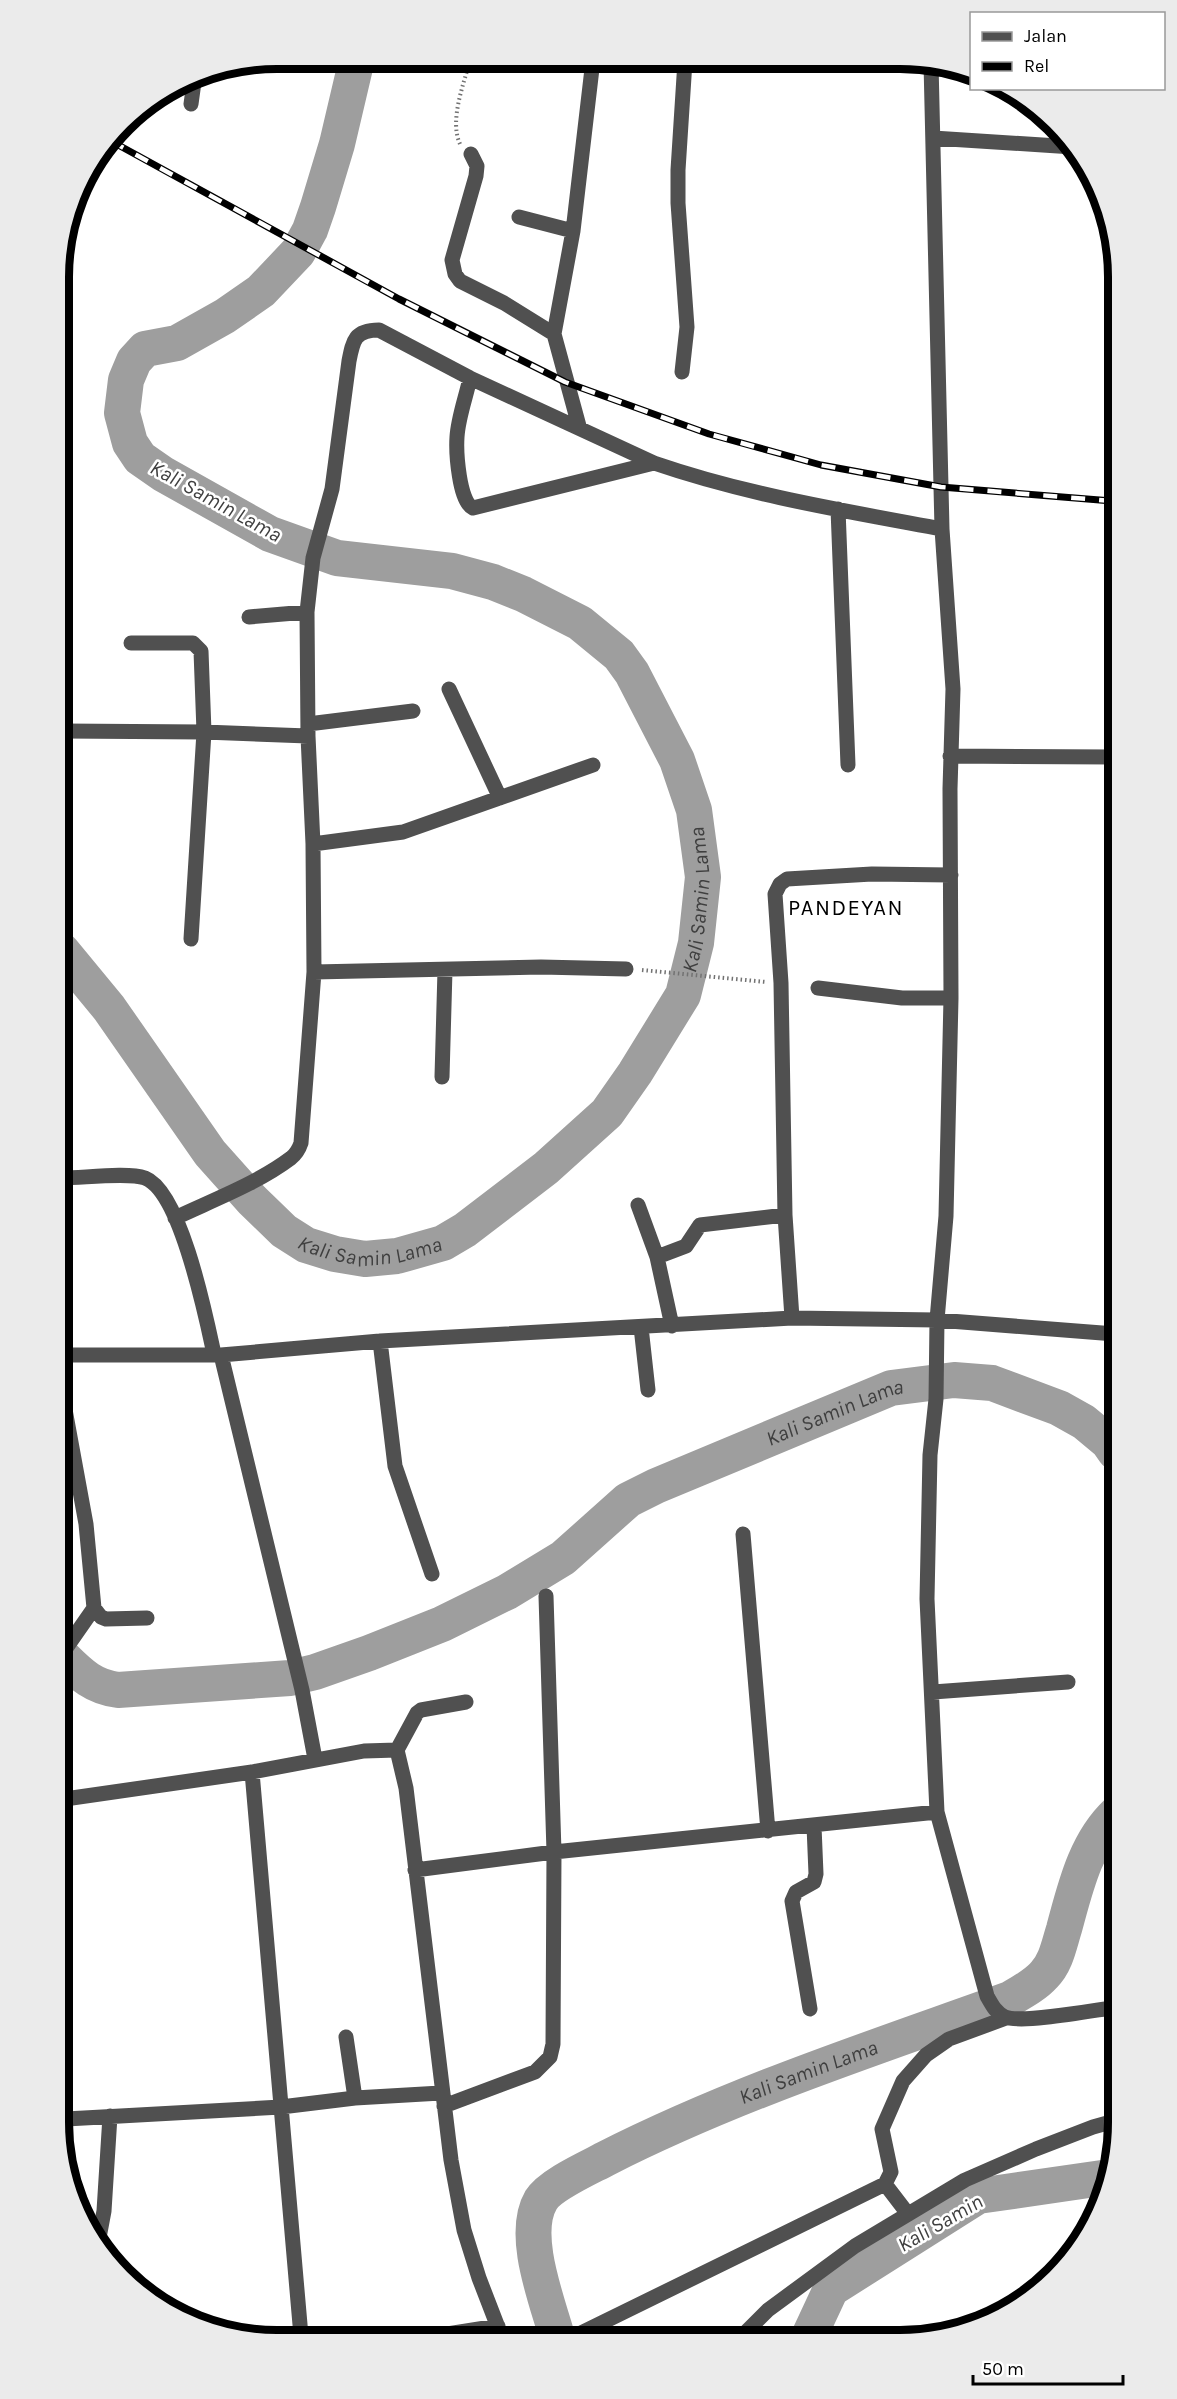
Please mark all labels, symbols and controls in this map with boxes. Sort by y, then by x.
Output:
legend [970,12,1165,90]
text: Jalan [1024,25,1067,47]
text: Rel [1024,55,1049,77]
water label: Kali Samin Lama [146,455,286,547]
water label: Kali Samin Lama [677,826,715,975]
district label: PANDEYAN [788,895,904,921]
water label: Kali Samin Lama [293,1231,445,1272]
water label: Kali Samin Lama [762,1375,905,1451]
water label: Kali Samin Lama [735,2035,881,2109]
water label: Kali Samin [893,2189,987,2257]
scale bar [973,2348,1123,2386]
text: 50 m [982,2358,1024,2380]

